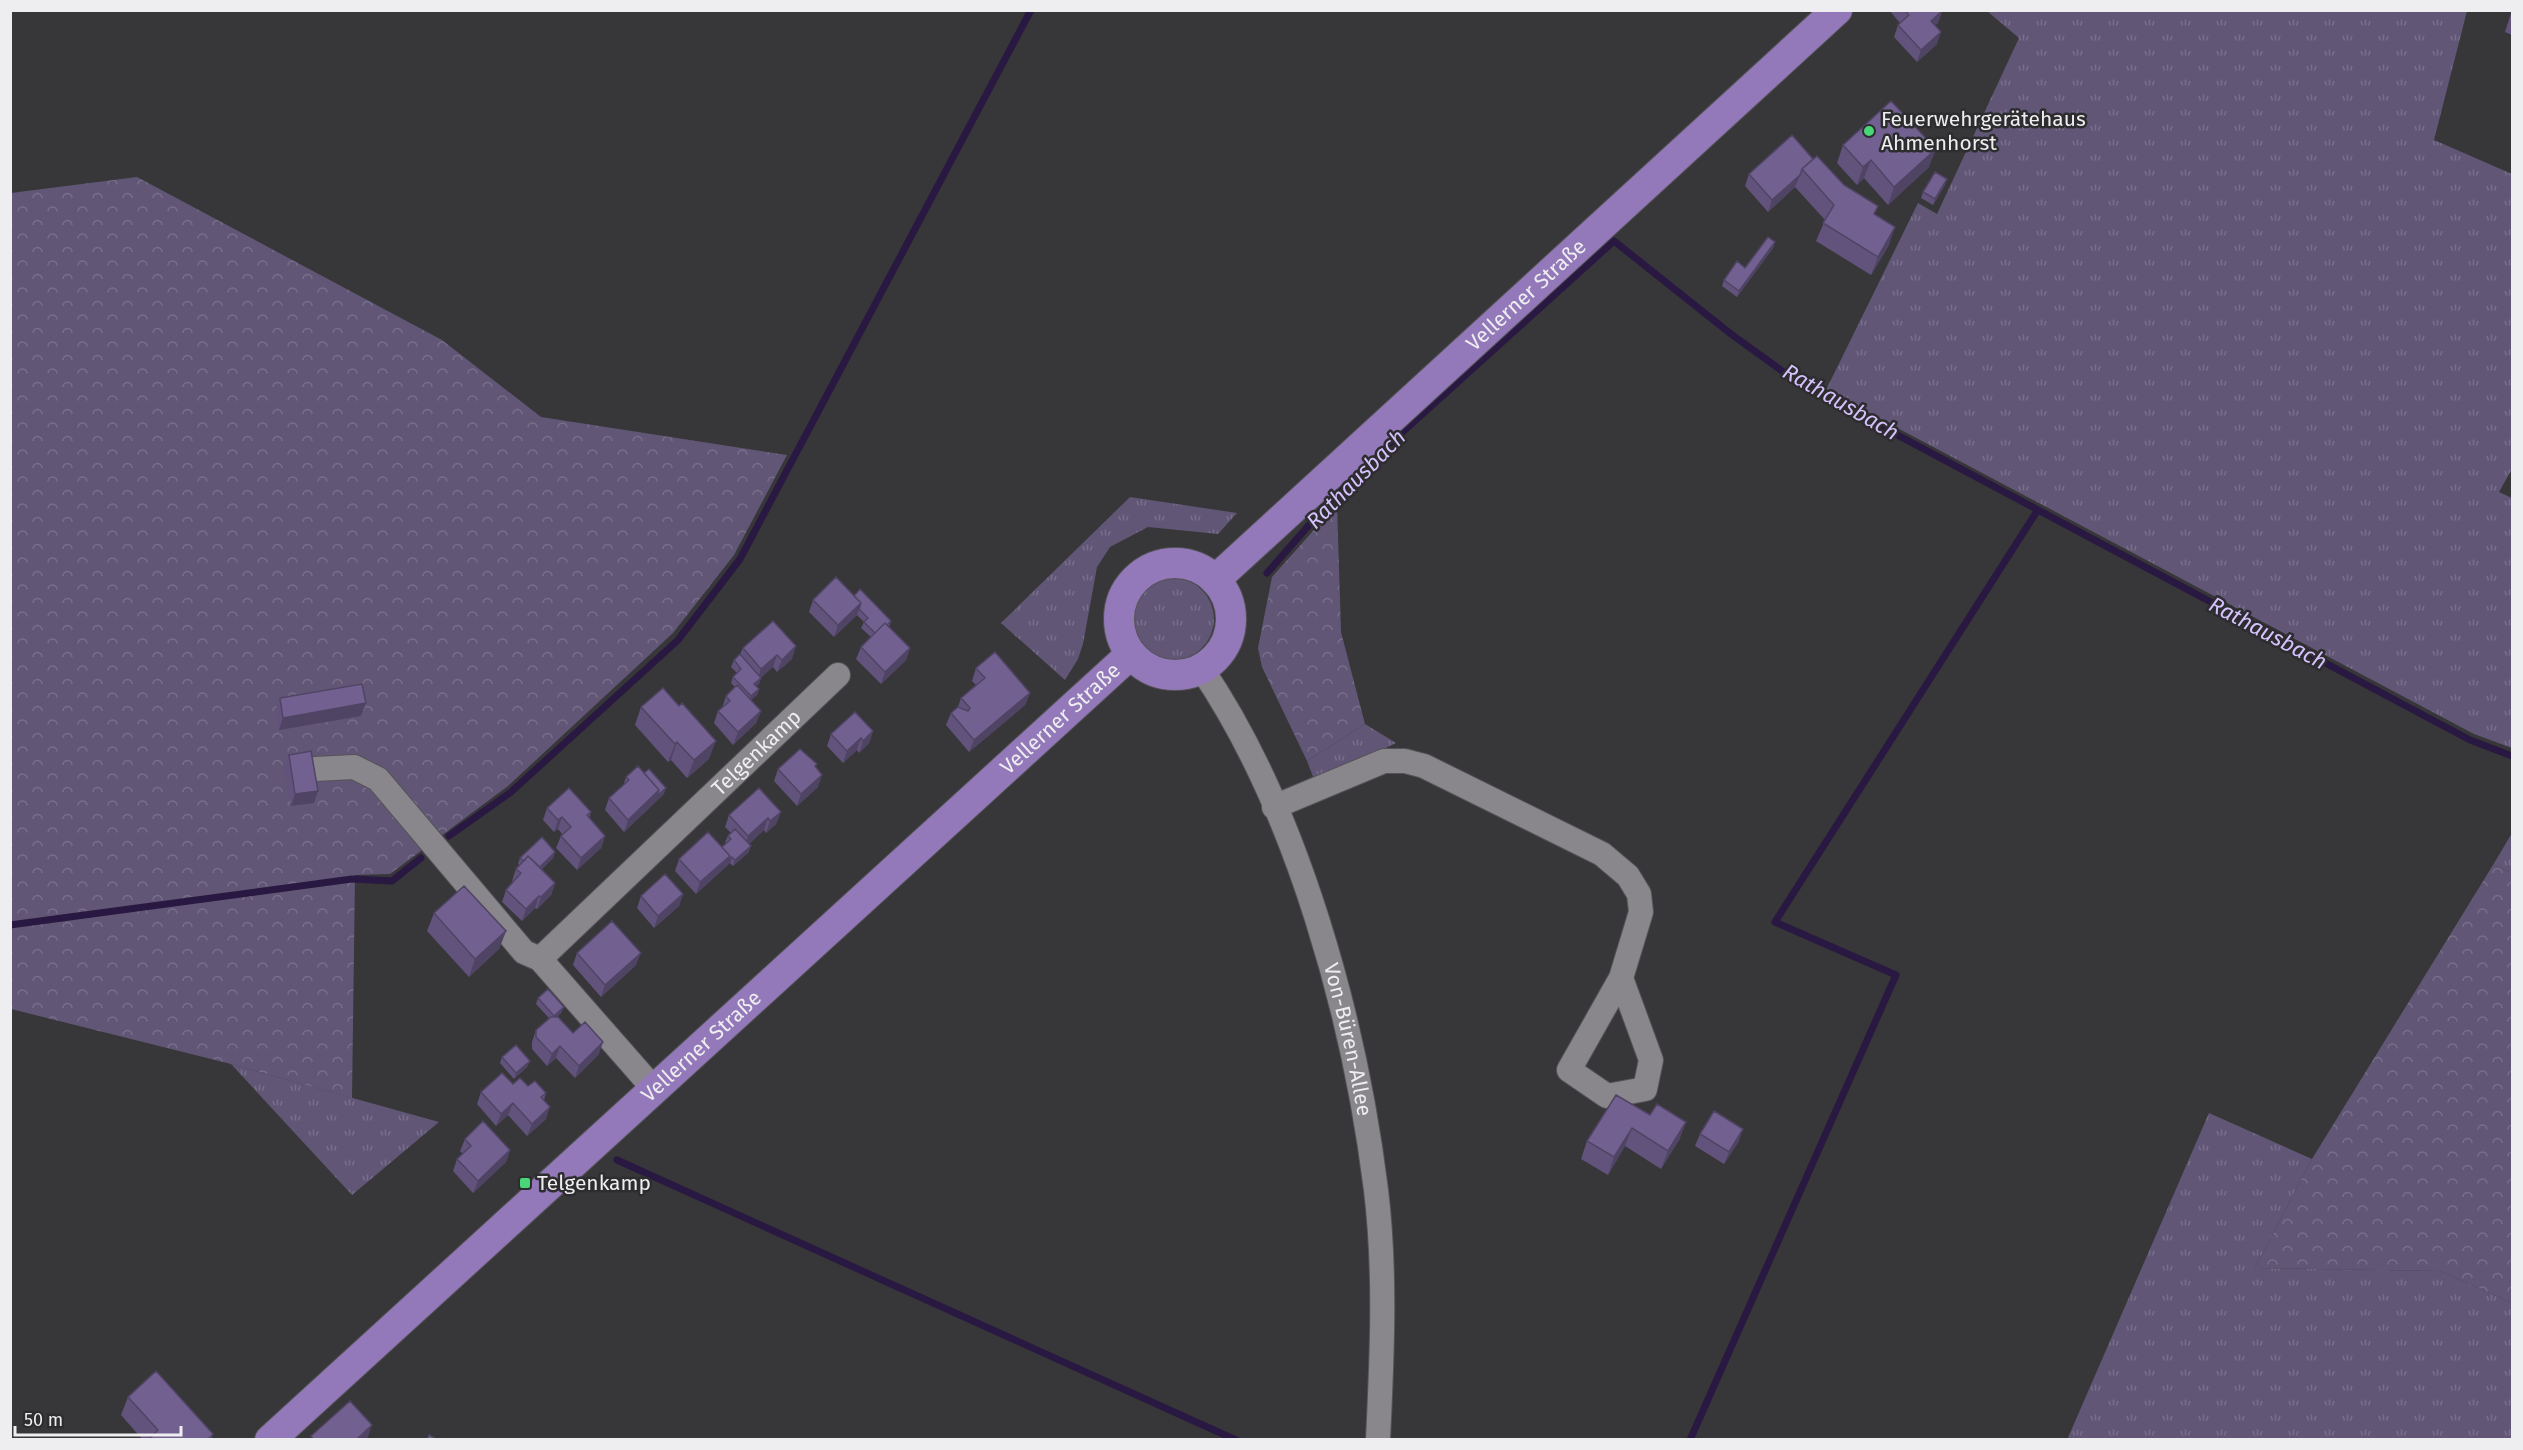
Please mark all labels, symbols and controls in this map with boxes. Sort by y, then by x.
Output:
place label: Feuerwehrgerätehaus Ahmenhorst [1881,106,2086,156]
marker: Feuerwehrgerätehaus Ahmenhorst [1862,124,1876,138]
street label: Vellerner Straße [1461,233,1592,356]
water label: Rathausbach [1778,358,1904,446]
water label: Rathausbach [1301,424,1411,534]
water label: Rathausbach [2204,591,2332,675]
street label: Vellerner Straße [995,657,1126,780]
street label: Telgenkamp [706,704,807,801]
street label: Von-Büren-Allee [1318,960,1378,1118]
street label: Vellerner Straße [636,985,767,1108]
place label: Telgenkamp [537,1170,651,1196]
marker: Telgenkamp [518,1176,532,1190]
scale bar [15,1399,182,1437]
text: 50 m [24,1409,63,1431]

